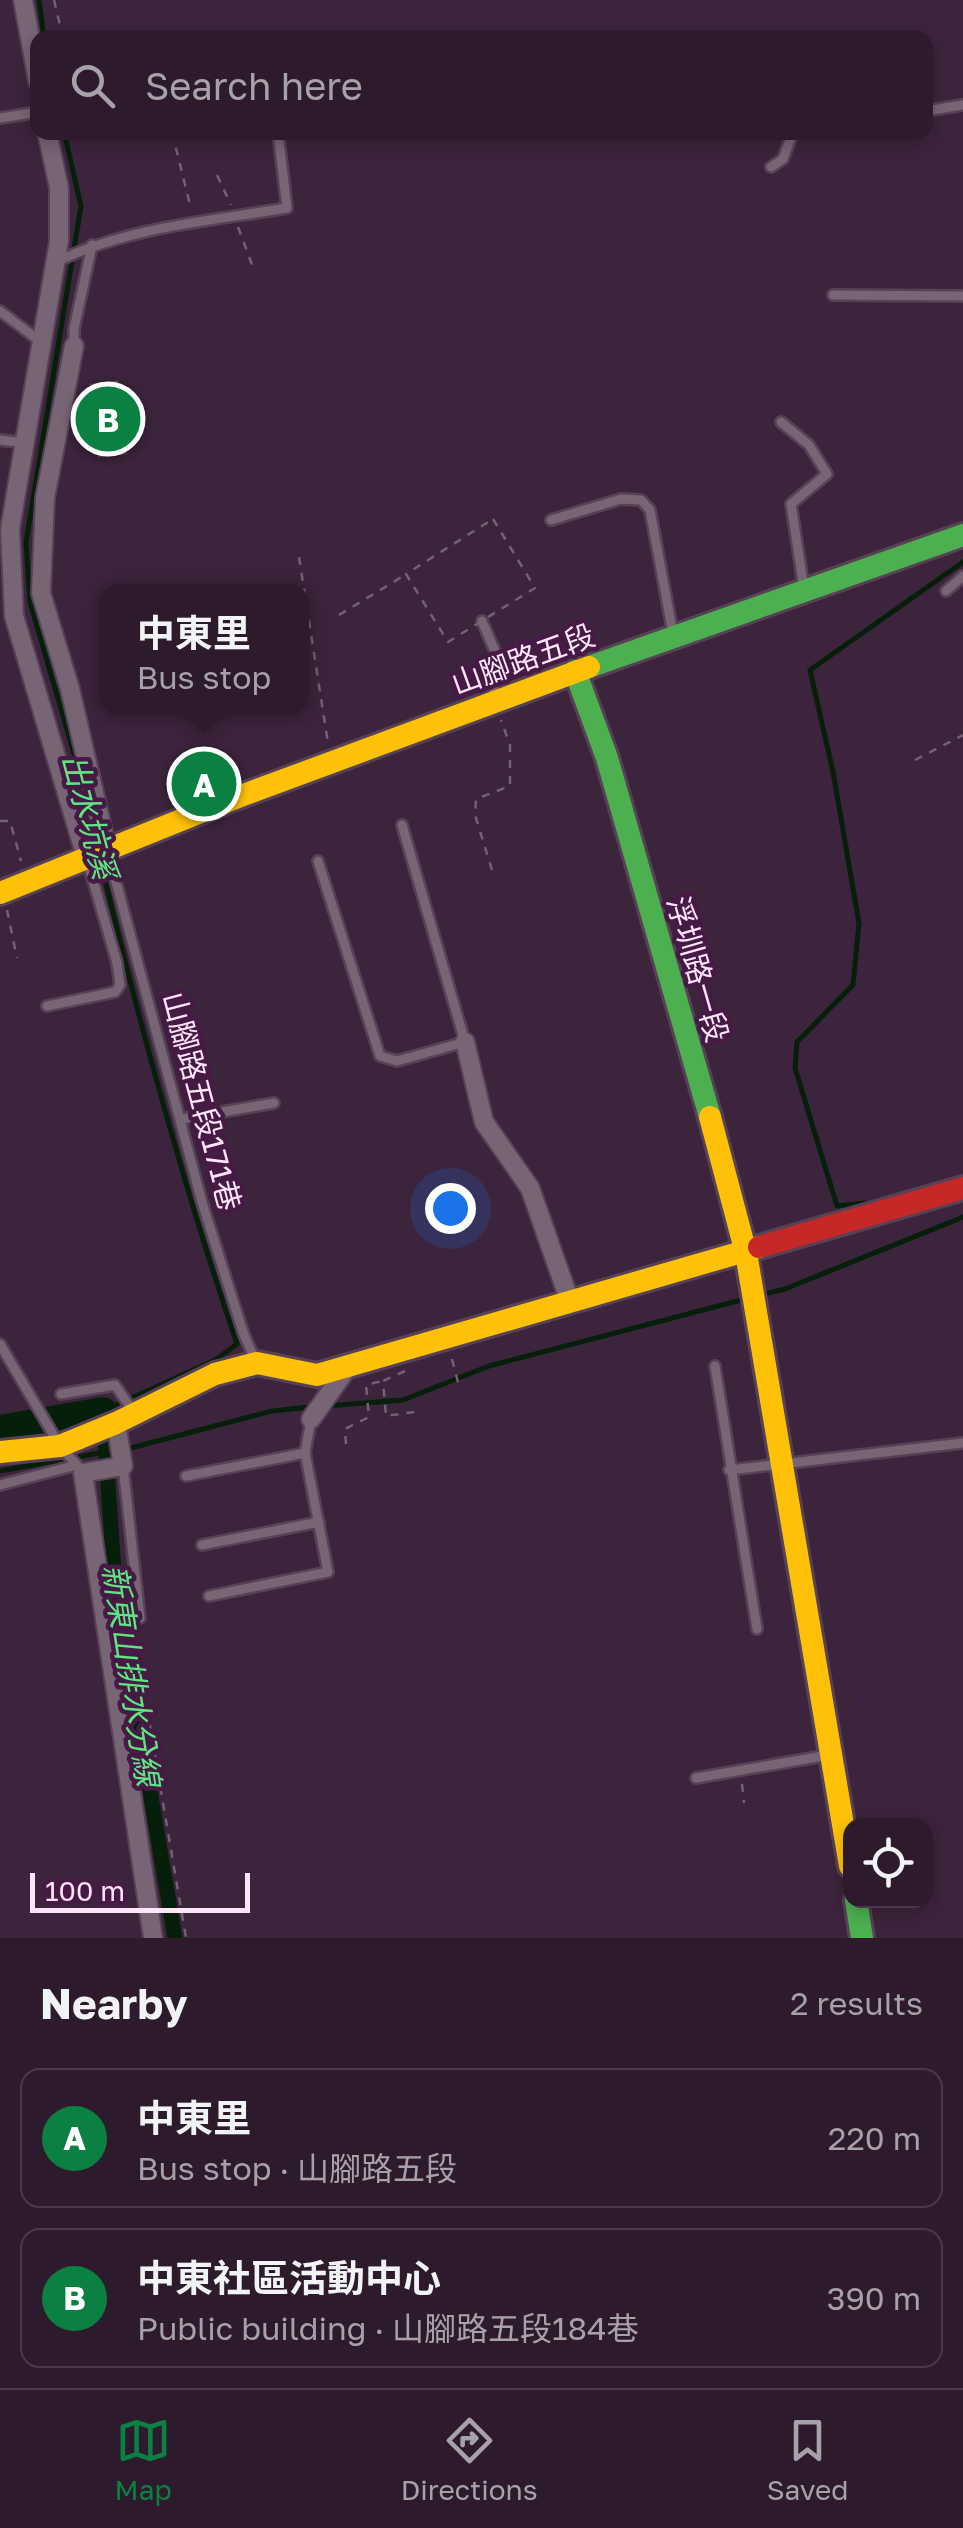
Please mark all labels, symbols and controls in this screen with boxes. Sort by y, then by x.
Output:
search box [30,30,933,140]
icon: search [65,58,120,113]
text: Search here [145,63,363,108]
pin: B [76,382,140,456]
popup [99,584,309,714]
text: 中東里 [137,610,251,655]
street label: 山腳路五段 [446,616,600,702]
text: Bus stop [137,658,271,696]
pin: A [172,746,236,822]
water label: 出水坑溪 [55,749,126,887]
street label: 浮圳路一段 [660,892,736,1046]
street label: 山腳路五段171巷 [155,988,249,1214]
your location [425,1183,476,1234]
water label: 新東山排水分線 [96,1561,169,1792]
map controls [843,1818,933,1908]
button: locate [843,1818,933,1908]
scale bar [30,1868,250,1912]
text: 100 m [45,1874,125,1907]
text: Nearby [40,1978,188,2028]
text: 2 results [790,1984,923,2022]
text: 中東里 [137,2095,251,2140]
text: A [63,2119,86,2157]
text: 220 m [828,2119,921,2157]
text: Bus stop · 山腳路五段 [137,2149,457,2187]
text: 中東社區活動中心 [137,2255,441,2300]
text: B [63,2279,86,2317]
text: 390 m [827,2279,921,2317]
text: Public building · 山腳路五段184巷 [137,2309,639,2347]
tab: Map [115,2413,172,2506]
tab: Directions [401,2413,538,2506]
tab: Saved [767,2413,848,2506]

